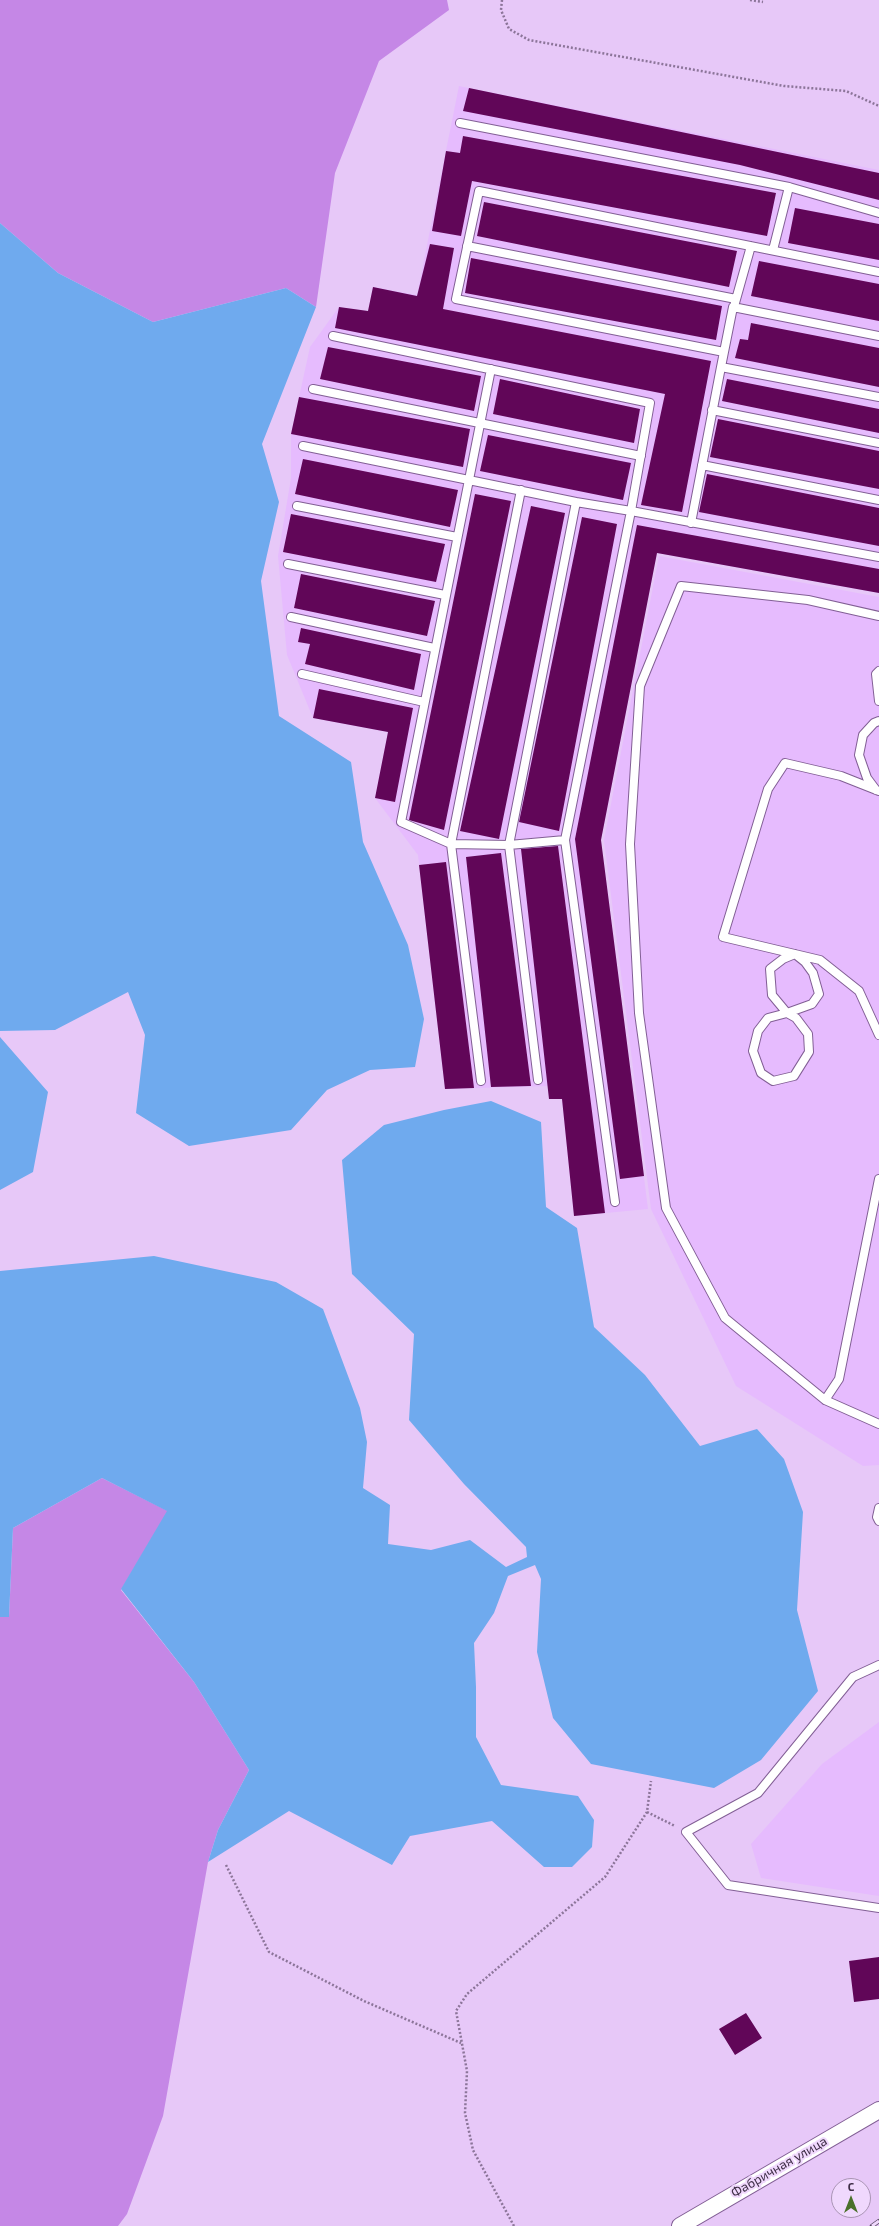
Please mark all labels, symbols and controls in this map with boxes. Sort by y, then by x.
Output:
street label: Фабричная улица [728,2133,830,2201]
north arrow [831,2178,871,2218]
text: С [848,2180,854,2193]

